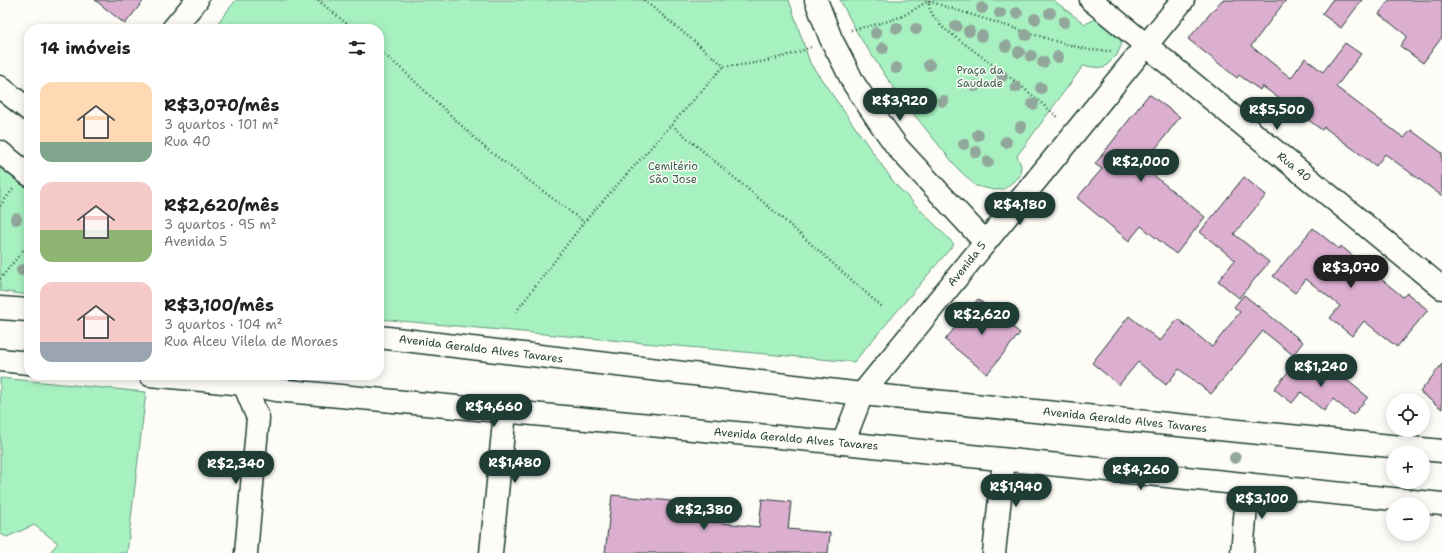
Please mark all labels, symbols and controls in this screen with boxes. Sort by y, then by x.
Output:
text: 14 imóveis [40,37,131,59]
icon: filters [346,37,368,59]
park label: Praça da Saudade [956,63,1004,91]
pin: R$3,920 [863,88,937,122]
text: R$3,920 [872,92,928,109]
text: R$3,070/mês [164,94,279,116]
pin: R$5,500 [1240,97,1314,131]
icon: home [72,98,120,146]
text: R$5,500 [1249,101,1305,118]
text: 3 quartos · 101 m² [164,116,279,133]
text: Rua 40 [164,133,211,150]
pin: R$2,000 [1104,149,1178,183]
street label: Rua 40 [1274,149,1314,185]
text: R$2,000 [1112,153,1170,170]
park label: Cemitério São Jose [648,159,698,187]
pin: R$4,180 [983,192,1057,226]
text: R$2,620/mês [164,194,279,216]
text: R$4,180 [993,196,1047,213]
icon: home [72,198,120,246]
text: 3 quartos · 95 m² [164,216,277,233]
text: Avenida 5 [164,233,227,250]
street label: Avenida 5 [944,238,990,290]
pin: R$3,070 [1314,255,1388,289]
text: R$3,070 [1322,259,1380,276]
text: R$3,100/mês [164,294,274,316]
icon: home [72,298,120,346]
pin: R$2,620 [945,302,1019,336]
text: R$2,620 [953,306,1011,323]
text: 3 quartos · 104 m² [164,316,283,333]
street label: Avenida Geraldo Alves Tavares [398,331,564,367]
text: Rua Alceu Vilela de Moraes [164,333,338,350]
pin: R$1,240 [1284,354,1358,388]
text: R$1,240 [1294,358,1348,375]
map controls [1386,393,1430,541]
button: locate [1386,393,1430,437]
pin: R$4,660 [457,394,531,428]
text: R$4,660 [465,398,523,415]
street label: Avenida Geraldo Alves Tavares [1042,404,1208,436]
street label: Avenida Geraldo Alves Tavares [713,424,879,454]
button: + [1386,445,1430,489]
pin: R$1,480 [478,450,552,484]
pin: R$2,340 [199,451,273,485]
text: R$1,480 [488,454,542,471]
text: R$2,340 [207,455,265,472]
pin: R$4,260 [1104,457,1178,491]
text: R$4,260 [1112,461,1170,478]
pin: R$1,940 [979,474,1053,508]
text: R$1,940 [990,478,1042,495]
pin: R$3,100 [1225,486,1299,520]
text: R$3,100 [1235,490,1289,507]
pin: R$2,380 [667,497,741,531]
button: − [1386,497,1430,541]
text: R$2,380 [675,501,733,518]

